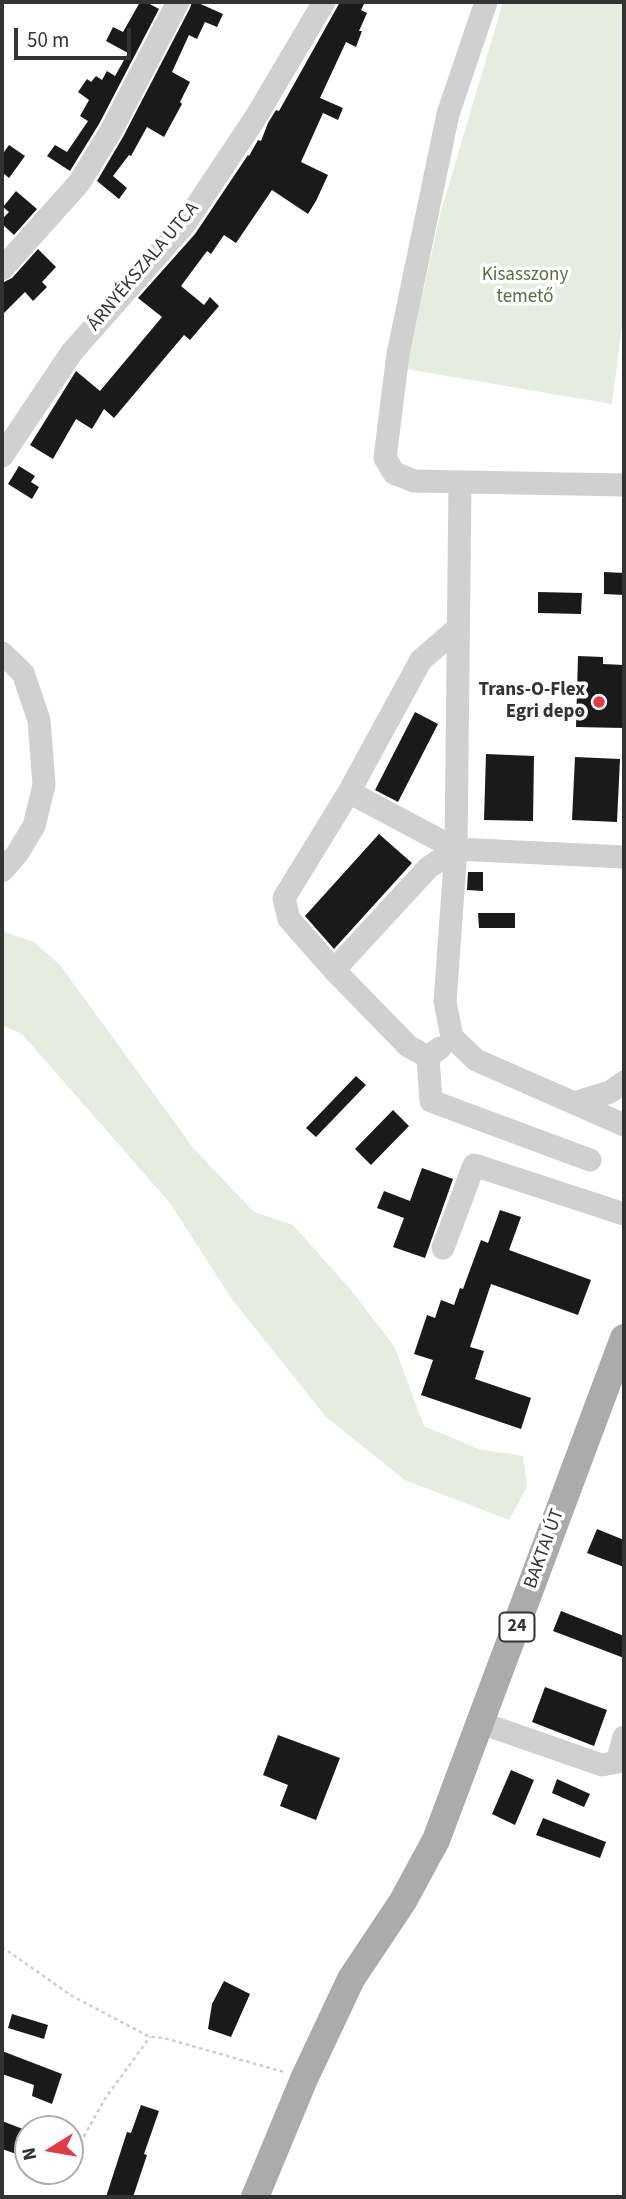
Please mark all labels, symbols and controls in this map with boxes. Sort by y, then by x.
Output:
scale bar [18,14,135,58]
text: 50 m [27,25,69,55]
street label: ÁRNYÉKSZALA UTCA [84,198,204,336]
park label: Kisasszony temető [482,265,568,309]
place label: Trans-O-Flex Egri depo [478,680,585,724]
marker: Trans-O-Flex Egri depo [591,694,607,710]
street label: BAKTAI ÚT [520,1506,570,1592]
road number: 24 [500,1612,534,1642]
north arrow [14,2115,84,2185]
text: N [15,2145,44,2163]

